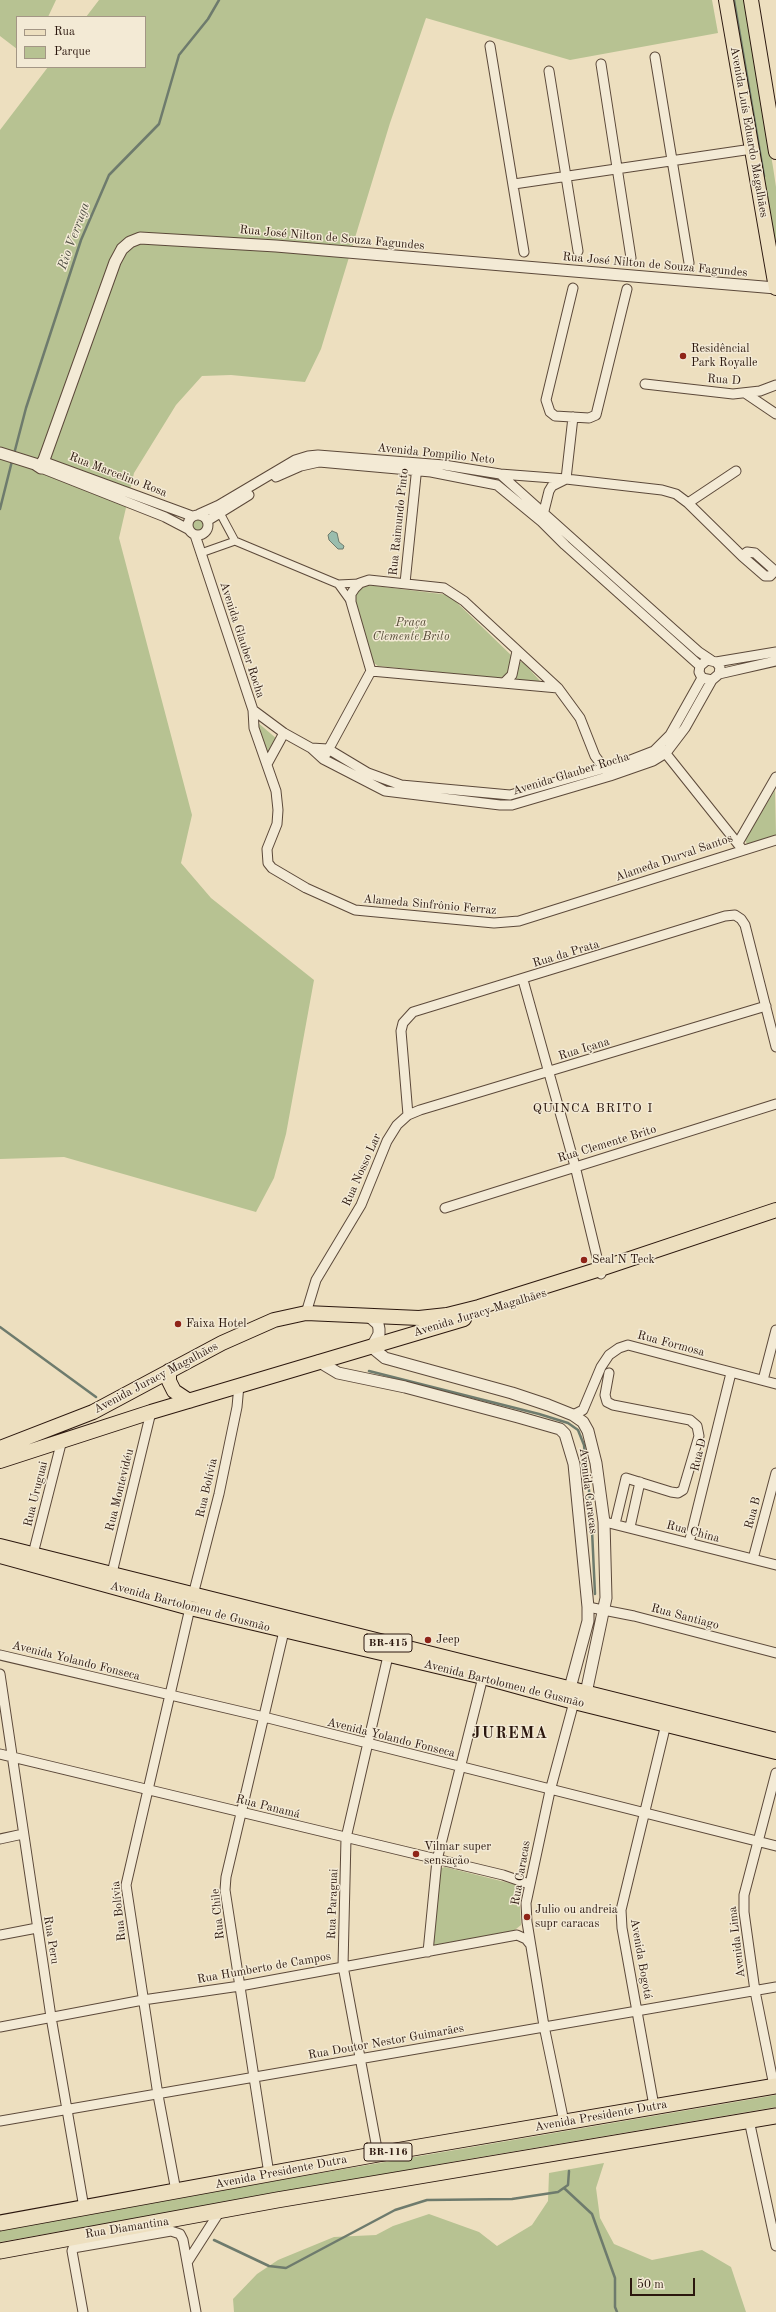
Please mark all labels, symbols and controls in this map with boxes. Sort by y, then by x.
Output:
legend [16,16,146,68]
text: Rua [54,26,75,38]
street label: Avenida Luís Eduardo Magalhães [727,45,771,219]
text: Parque [54,46,90,58]
water label: Rio Verruga [55,200,93,272]
street label: Rua José Nilton de Souza Fagundes [239,223,425,253]
street label: Rua José Nilton de Souza Fagundes [562,250,748,280]
place label: Residêncial Park Royalle [691,342,758,370]
marker: Residêncial Park Royalle [678,351,688,361]
street label: Rua D [707,372,741,388]
street label: Avenida Pompilio Neto [376,441,496,467]
street label: Rua Marcelino Rosa [67,450,169,500]
street label: Rua Raimundo Pinto [386,468,412,576]
street label: Avenida Glauber Rocha [216,580,268,700]
park label: Praça Clemente Brito [373,616,449,644]
street label: Avenida Glauber Rocha [511,749,631,799]
street label: Alameda Durval Santos [613,831,735,885]
street label: Alameda Sinfrônio Ferraz [363,892,497,918]
street label: Rua da Prata [531,937,601,971]
street label: Rua Içana [557,1034,611,1064]
district label: QUINCA BRITO I [533,1101,653,1117]
street label: Rua Clemente Brito [556,1122,658,1166]
street label: Rua Nosso Lar [340,1131,384,1209]
place label: Seal N Teck [592,1253,655,1267]
marker: Seal N Teck [579,1255,589,1265]
street label: Avenida Juracy Magalhães [412,1286,548,1340]
place label: Faixa Hotel [186,1317,246,1331]
marker: Faixa Hotel [173,1319,183,1329]
street label: Rua Formosa [636,1328,706,1360]
street label: Avenida Juracy Magalhães [91,1339,221,1417]
street label: Rua D [688,1437,710,1473]
street label: Rua Montevidéu [103,1447,137,1533]
street label: Avenida Caracas [576,1447,600,1535]
street label: Rua Bolívia [193,1457,221,1519]
street label: Rua Uruguai [21,1460,51,1528]
street label: Rua B [742,1495,764,1531]
street label: Rua China [665,1518,721,1546]
street label: Avenida Bartolomeu de Gusmão [108,1579,272,1635]
street label: Rua Santiago [649,1601,721,1633]
place label: Jeep [436,1633,460,1647]
road number: BR-415 [364,1634,412,1652]
marker: Jeep [423,1635,433,1645]
street label: Avenida Yolando Fonseca [10,1638,142,1684]
street label: Avenida Bartolomeu de Gusmão [422,1657,586,1711]
street label: Avenida Yolando Fonseca [325,1715,457,1761]
district label: JUREMA [472,1724,548,1744]
street label: Rua Panamá [234,1792,302,1822]
place label: Vilmar super sensação [424,1840,491,1868]
street label: Rua Caracas [508,1840,534,1906]
marker: Vilmar super sensação [411,1849,421,1859]
street label: Rua Paraguai [325,1868,341,1940]
street label: Rua Bolívia [109,1880,129,1942]
street label: Rua Chile [208,1888,228,1940]
place label: Julio ou andreia supr caracas [535,1903,618,1931]
street label: Avenida Lima [725,1906,749,1978]
marker: Julio ou andreia supr caracas [522,1912,532,1922]
street label: Rua Peru [40,1915,62,1965]
street label: Avenida Bogotá [627,1917,655,2001]
street label: Rua Humberto de Campos [196,1949,332,1987]
street label: Rua Doutor Nestor Guimarães [307,2021,465,2063]
street label: Avenida Presidente Dutra [534,2097,668,2135]
road number: BR-116 [364,2143,412,2161]
street label: Avenida Presidente Dutra [214,2152,348,2192]
street label: Rua Diamantina [84,2214,170,2242]
scale bar [632,2270,697,2296]
text: 50 m [637,2279,664,2291]

